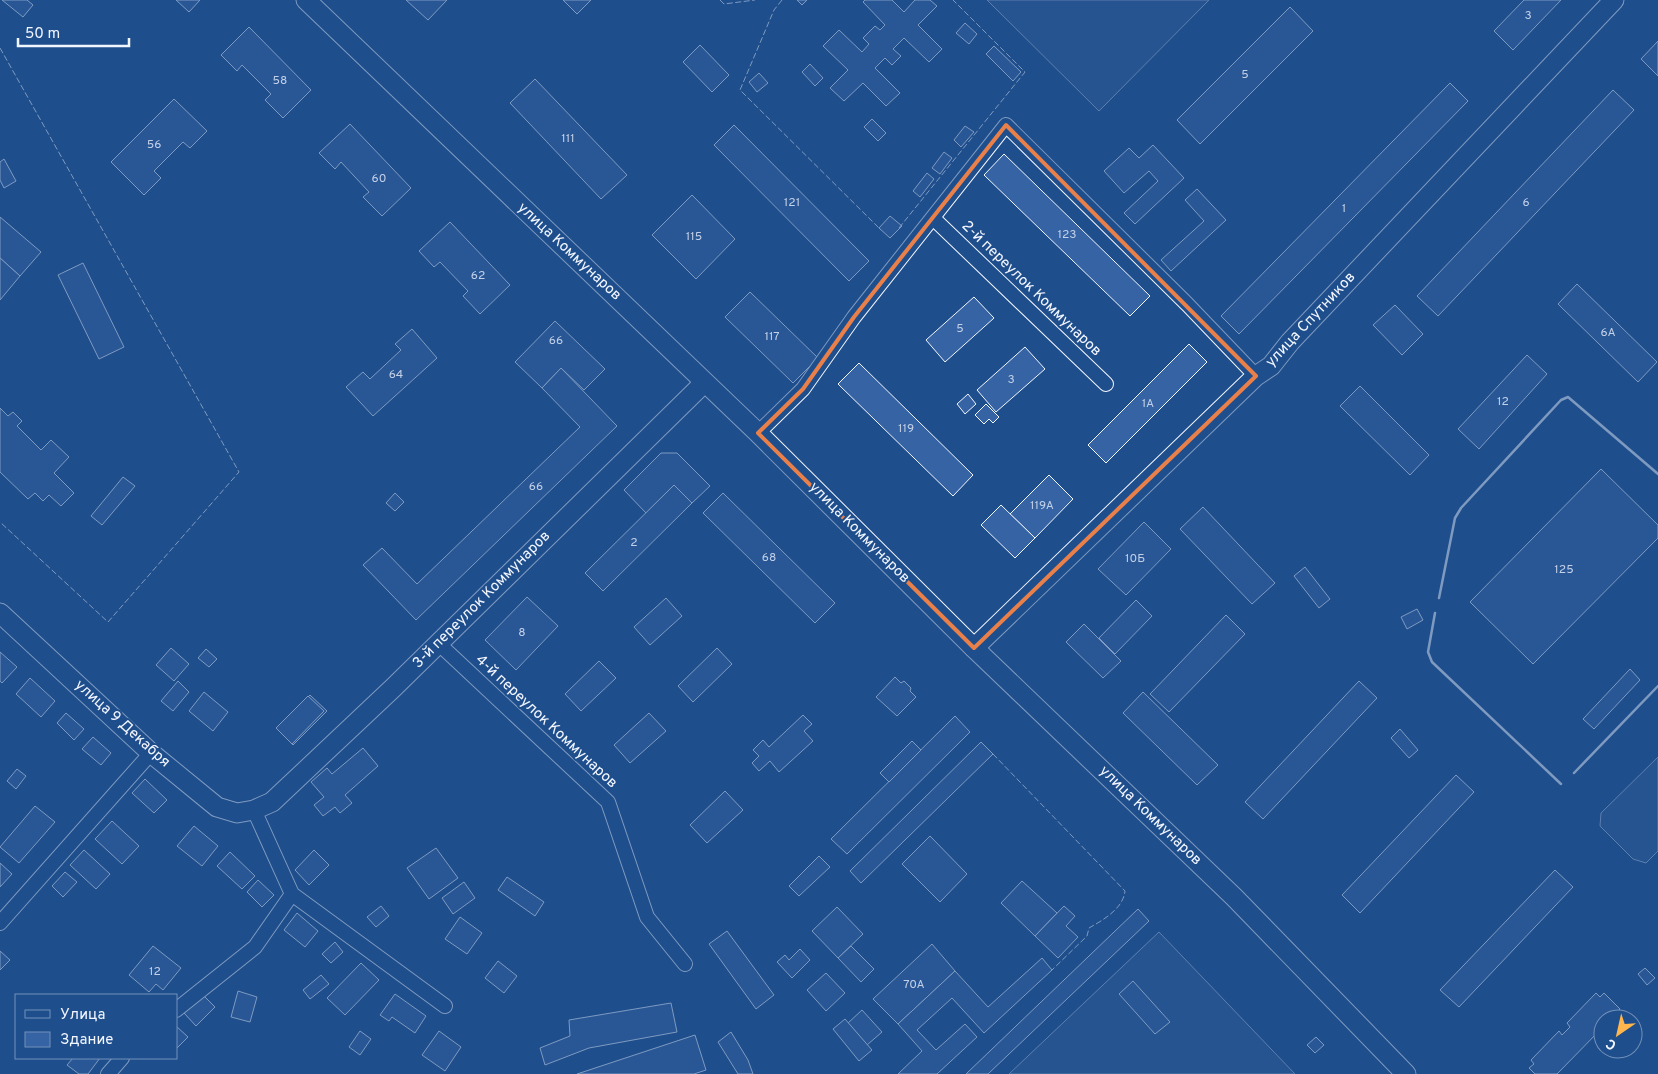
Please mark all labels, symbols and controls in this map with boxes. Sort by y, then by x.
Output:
house number: 3 [1524,8,1532,24]
scale bar [18,15,129,47]
text: 50 m [25,25,60,44]
house number: 5 [1241,67,1249,83]
house number: 58 [273,73,287,89]
house number: 111 [561,131,575,147]
house number: 56 [147,137,161,153]
house number: 60 [372,171,386,187]
house number: 121 [784,195,800,211]
house number: 6 [1522,195,1530,211]
street label: улица Коммунаров [513,199,625,305]
house number: 1 [1342,201,1346,217]
street label: 2-й переулок Коммунаров [957,217,1105,361]
house number: 123 [1057,227,1077,243]
house number: 115 [686,229,702,245]
house number: 62 [471,268,485,284]
street label: улица Спутников [1262,268,1360,372]
house number: 5 [956,321,964,337]
house number: 6А [1600,325,1616,341]
house number: 117 [764,329,780,345]
house number: 66 [549,333,563,349]
house number: 64 [389,367,403,383]
house number: 3 [1007,372,1015,388]
house number: 12 [1497,394,1509,410]
house number: 1А [1142,396,1154,412]
house number: 119 [898,421,914,437]
street label: улица Коммунаров [804,478,914,588]
house number: 66 [529,479,543,495]
house number: 119А [1030,498,1054,514]
street label: 3-й переулок Коммунаров [409,527,555,673]
house number: 2 [630,535,638,551]
house number: 68 [762,550,776,566]
house number: 10Б [1125,551,1145,567]
house number: 125 [1554,562,1574,578]
house number: 8 [518,625,526,641]
street label: 4-й переулок Коммунаров [471,651,621,793]
street label: улица 9 Декабря [70,676,174,772]
street label: улица Коммунаров [1095,762,1205,870]
house number: 12 [149,964,161,980]
house number: 70А [903,977,925,993]
legend [15,994,178,1059]
text: Улица [60,1006,105,1025]
north arrow [1593,1009,1643,1059]
text: Здание [60,1031,113,1050]
text: С [1603,1034,1620,1053]

